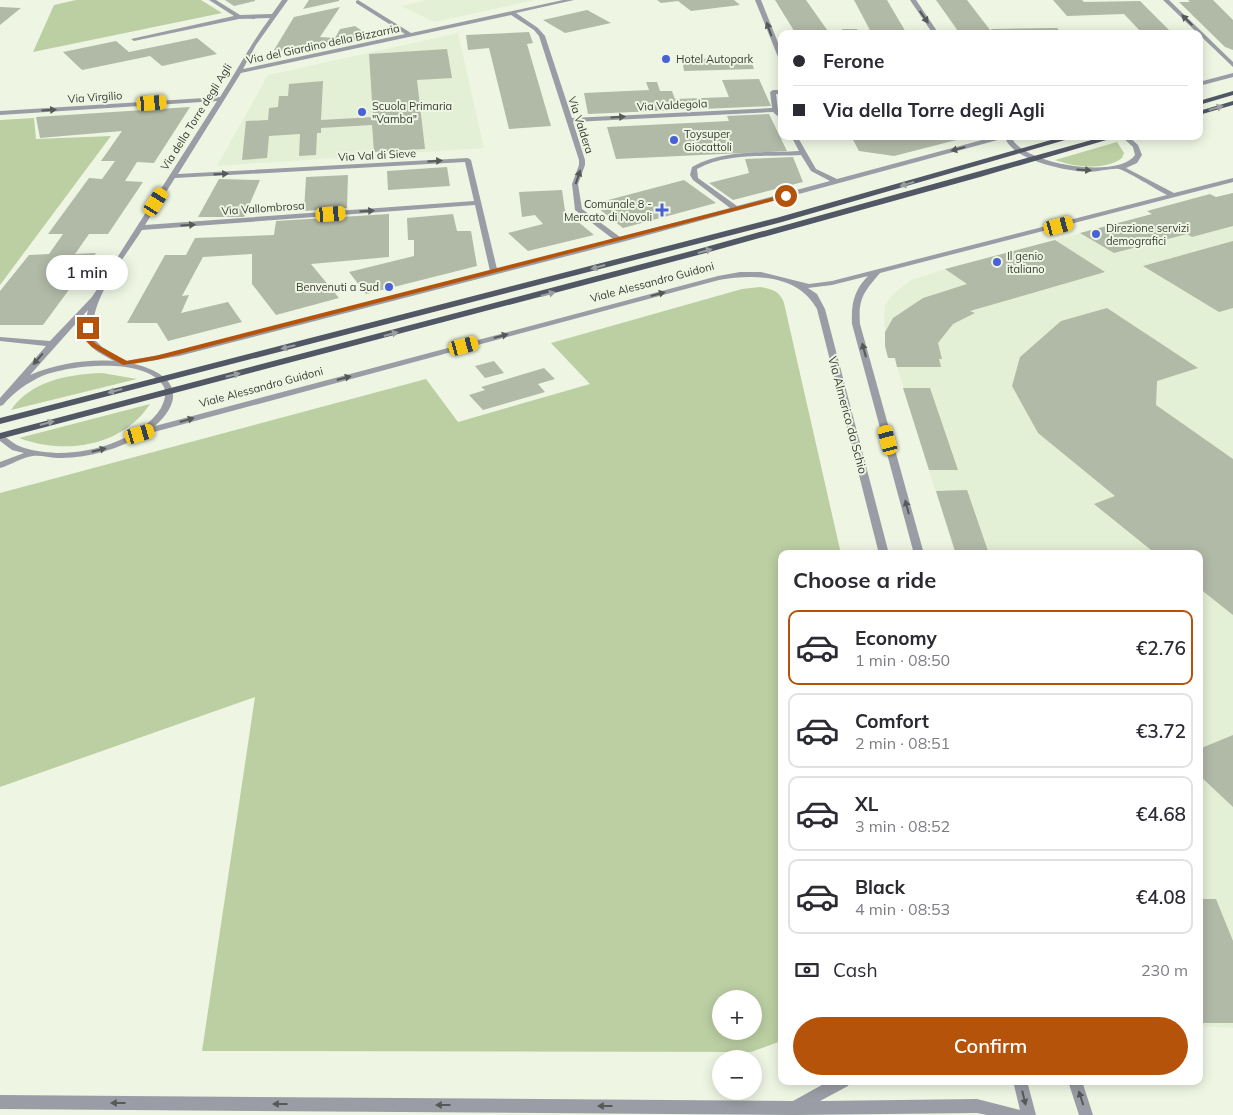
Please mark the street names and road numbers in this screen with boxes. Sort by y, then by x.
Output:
street label: Via del Giardino della Bizzarria [245,21,401,67]
street label: Via della Torre degli Agli [157,61,235,173]
street label: Via Virgilio [67,88,123,106]
street label: Via Valdera [565,95,597,155]
street label: Via Valdegola [636,96,708,114]
street label: Via Val di Sieve [338,146,416,164]
street label: Via Vallombrosa [221,198,305,218]
street label: Viale Alessandro Guidoni [589,259,715,305]
street label: Via Almerico da Schio [825,355,871,476]
street label: Viale Alessandro Guidoni [198,364,324,410]

